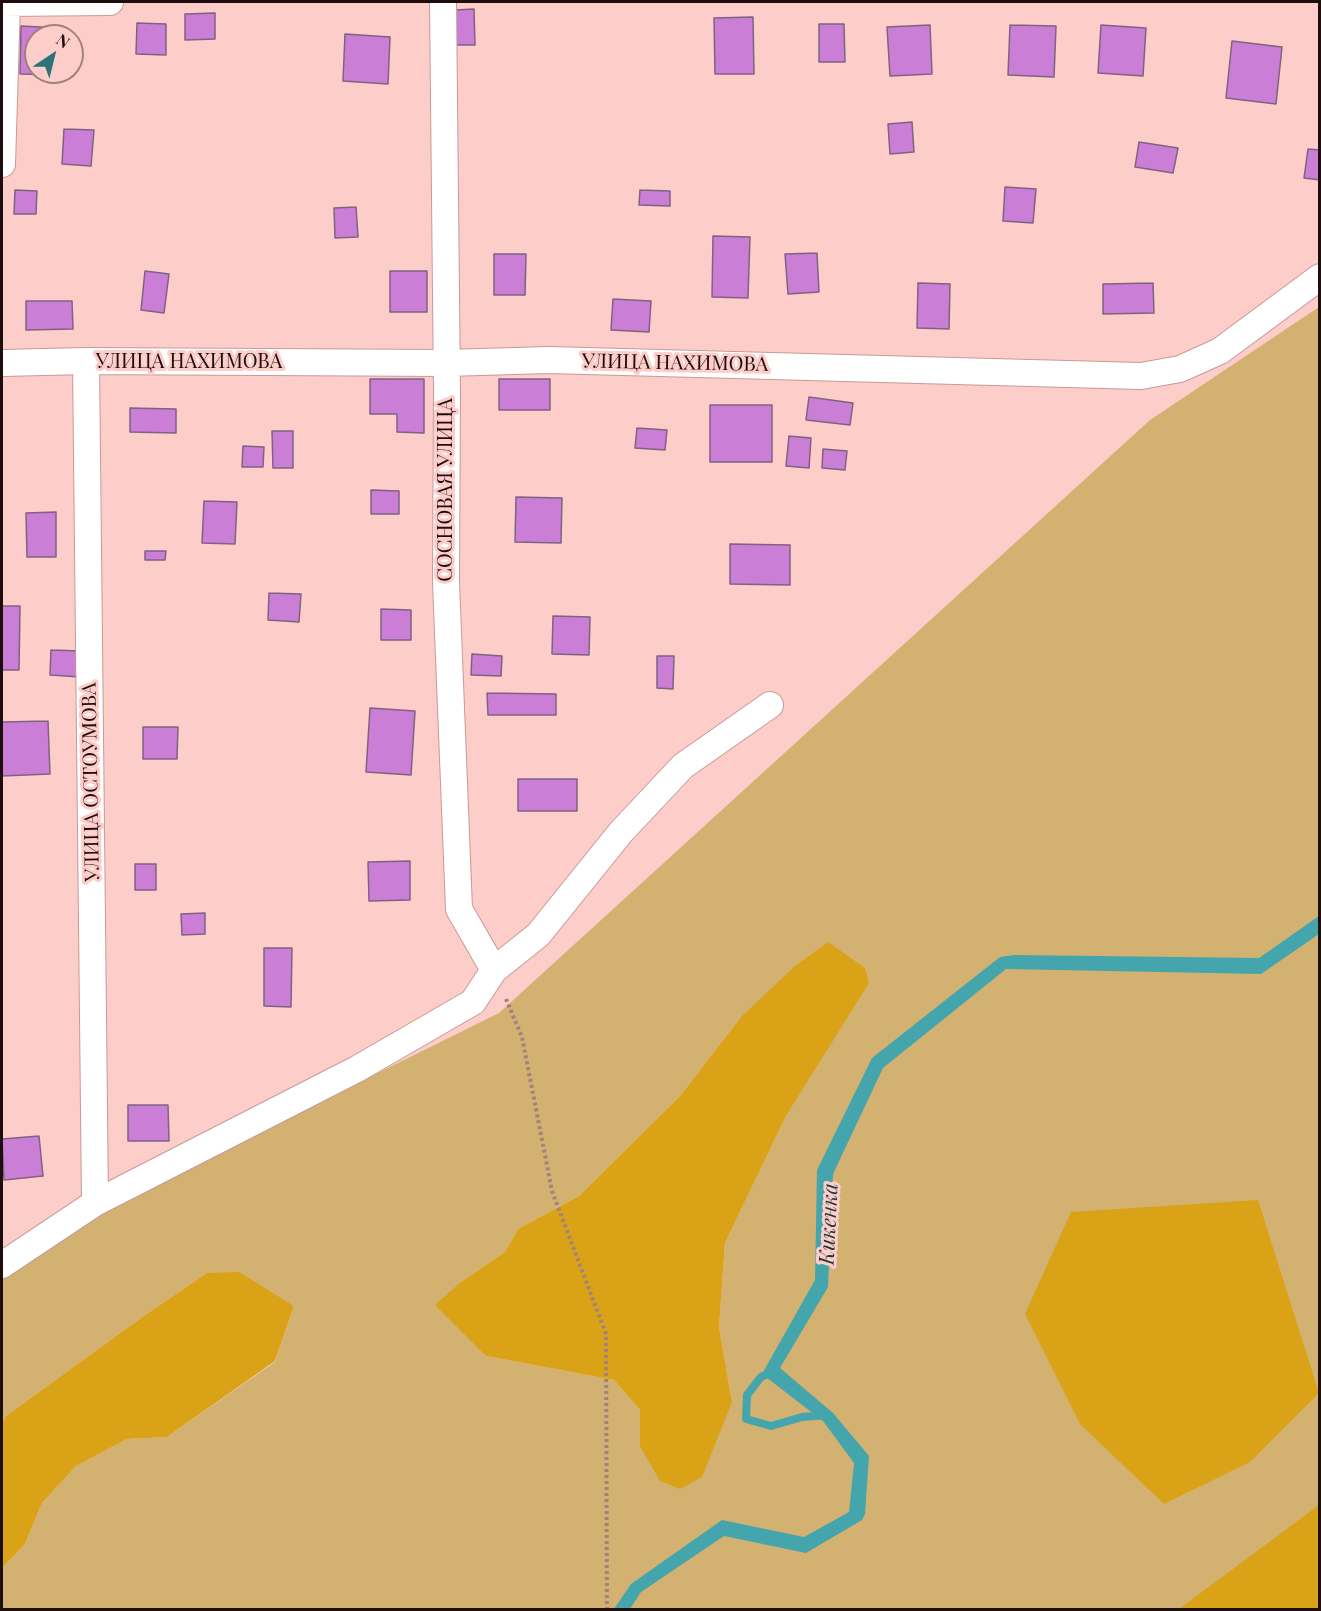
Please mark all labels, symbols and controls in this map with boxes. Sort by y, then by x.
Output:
north arrow [24,24,84,84]
text: N [53,29,74,52]
street label: УЛИЦА НАХИМОВА [582,349,768,377]
street label: УЛИЦА НАХИМОВА [96,350,282,374]
street label: СОСНОВАЯ УЛИЦА [434,398,458,582]
street label: УЛИЦА ОСТОУМОВА [77,682,105,882]
water label: Кикенка [814,1182,844,1266]

